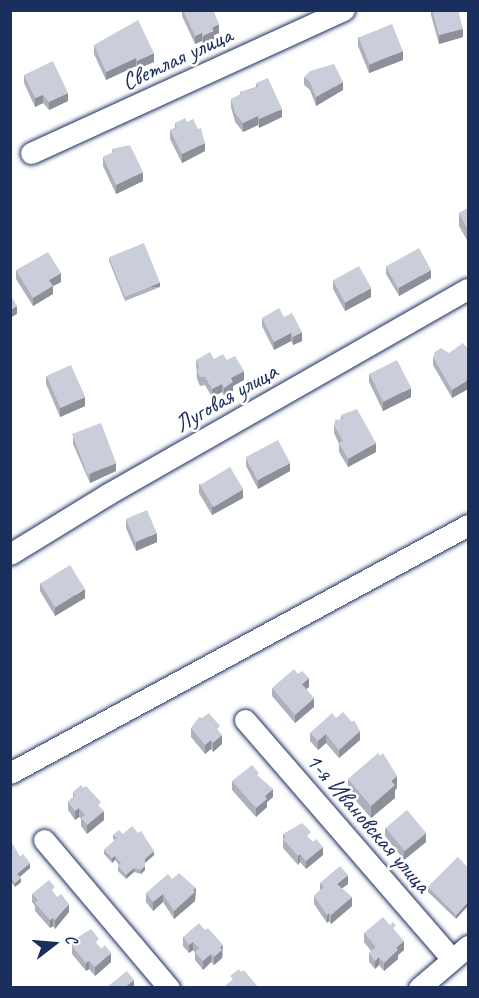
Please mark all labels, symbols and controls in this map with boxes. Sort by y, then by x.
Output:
street label: Светлая улица [117,21,237,97]
street label: Луговая улица [169,357,283,439]
street label: 1-я Ивановская улица [298,746,438,900]
north arrow [24,914,84,974]
text: С [61,932,82,946]

